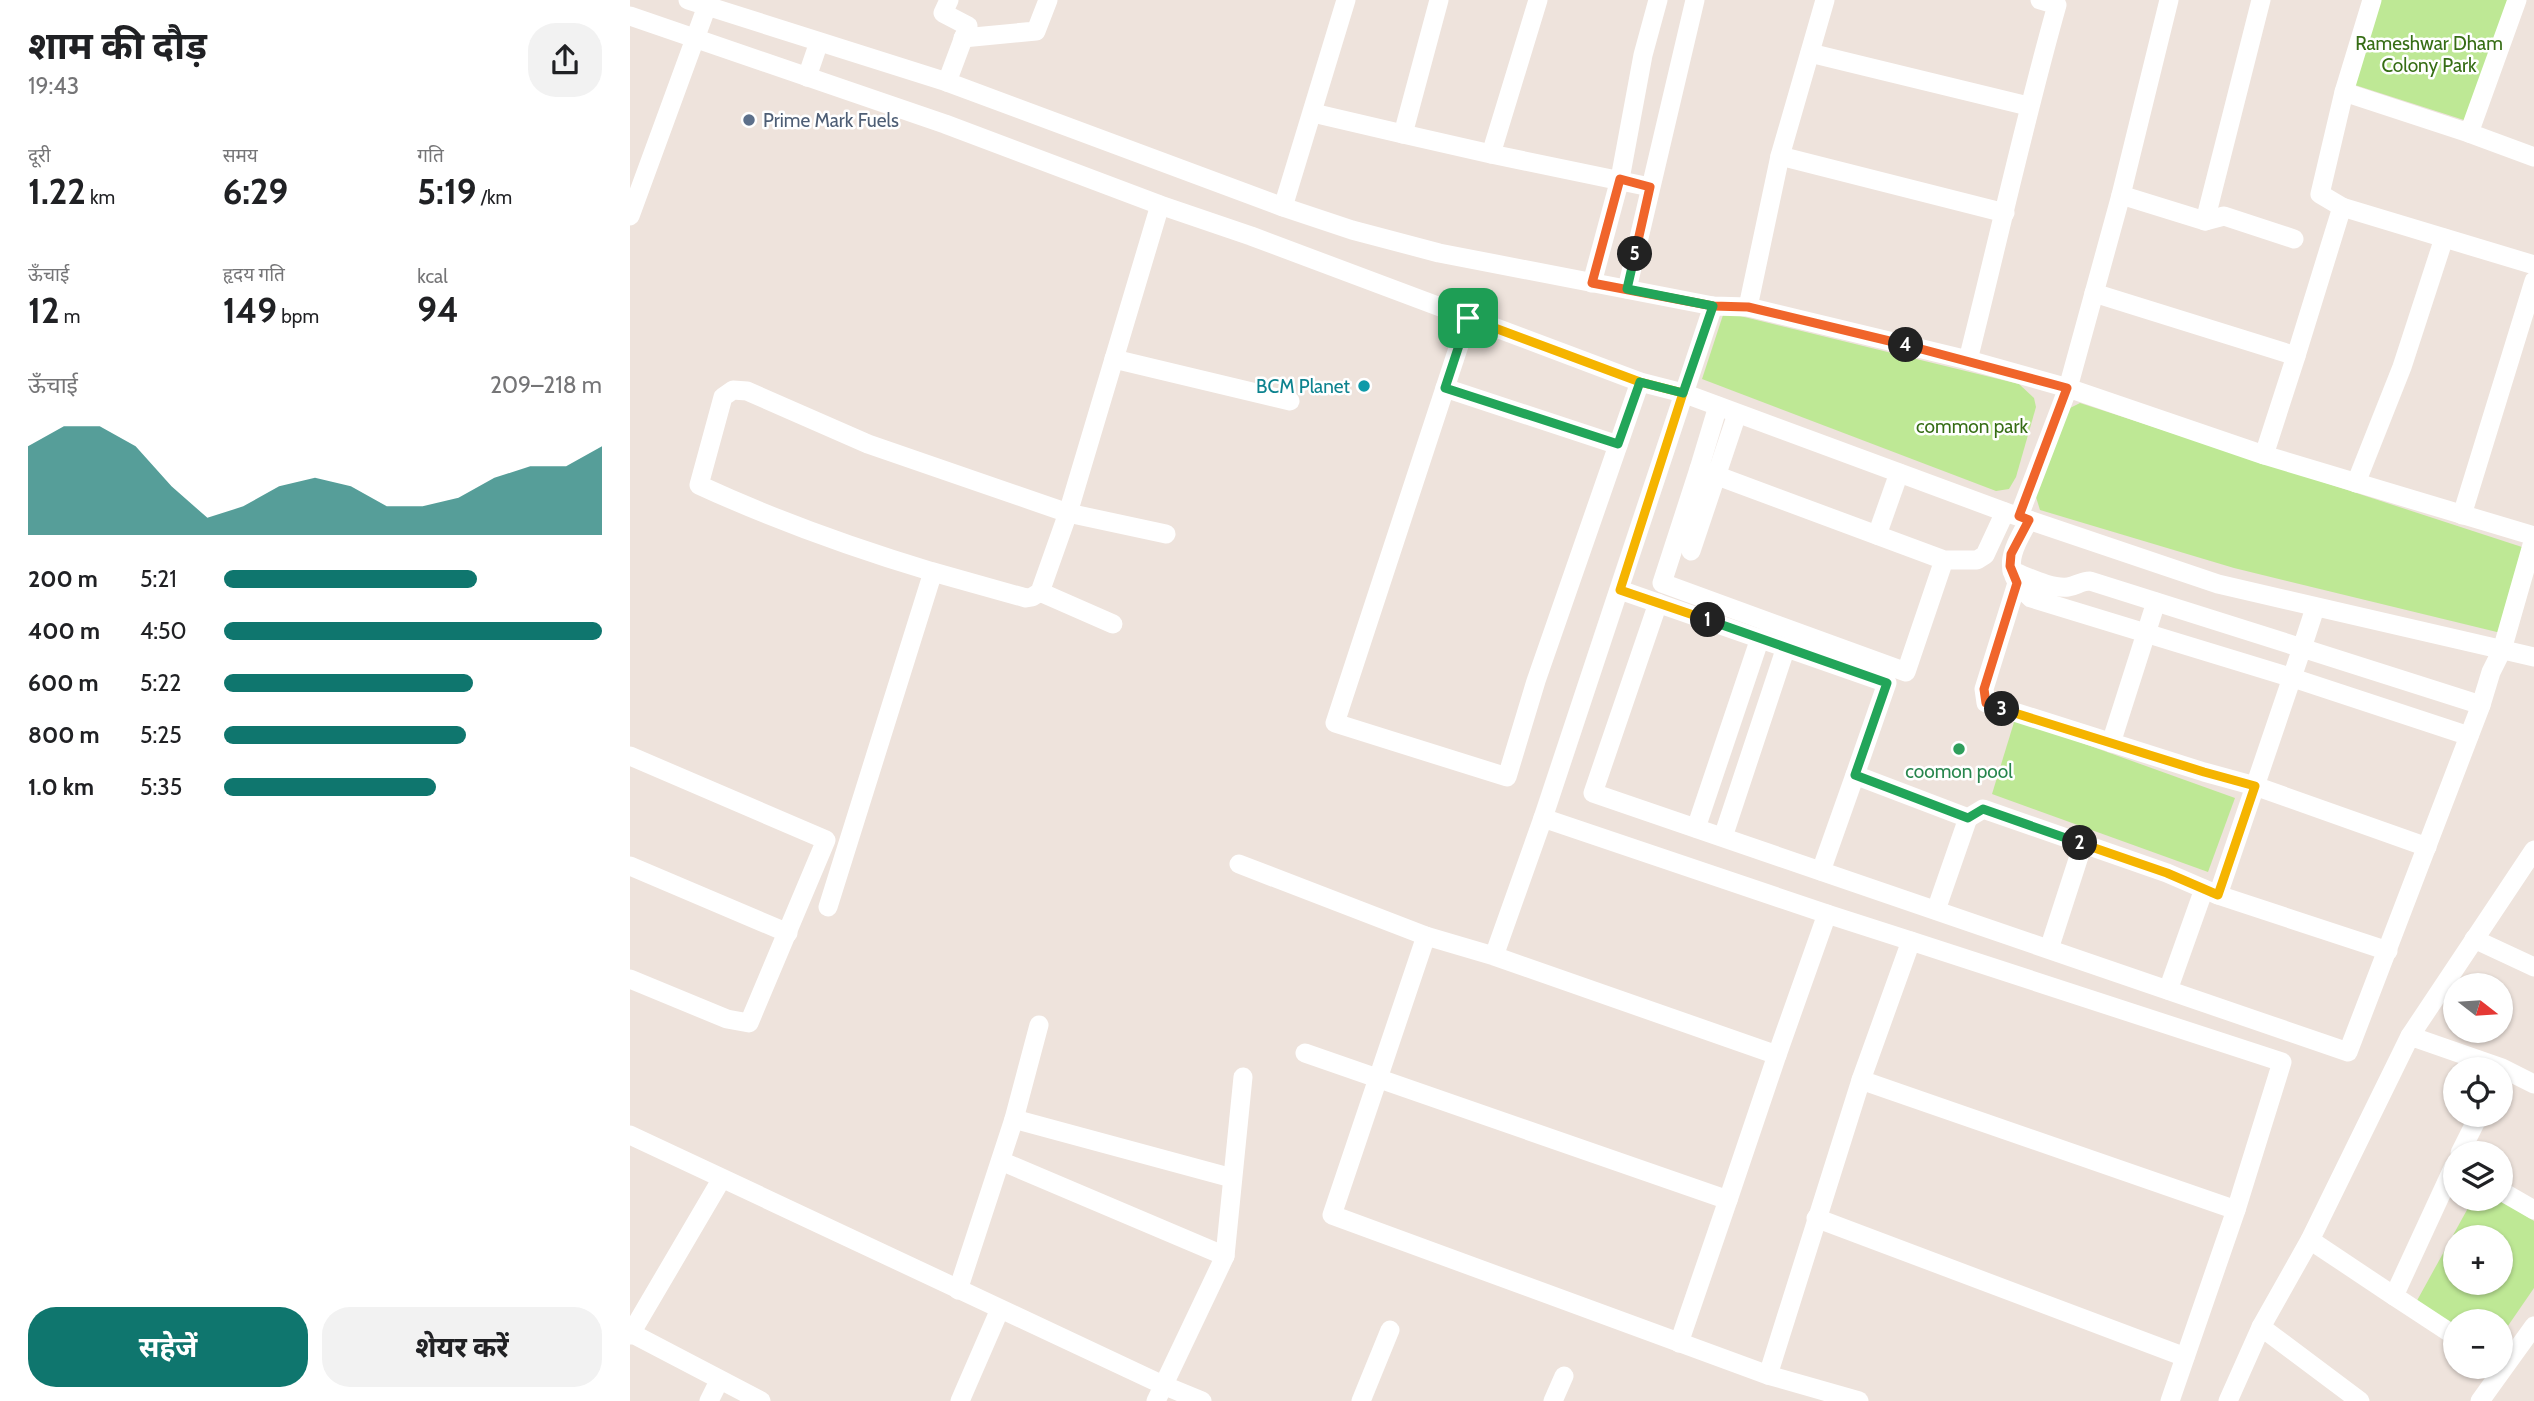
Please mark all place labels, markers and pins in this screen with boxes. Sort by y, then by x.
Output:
place label: Prime Mark Fuels [763,109,899,132]
marker: Prime Mark Fuels [741,112,757,128]
pin: 5 [1618,236,1653,272]
pin [1438,288,1498,348]
pin: 4 [1888,328,1924,362]
place label: BCM Planet [1256,375,1351,398]
marker: BCM Planet [1356,378,1372,394]
pin: 1 [1690,602,1726,638]
pin: 3 [1984,692,2020,726]
marker: coomon pool [1951,741,1967,757]
place label: coomon pool [1905,760,2013,783]
pin: 2 [2062,826,2098,860]

